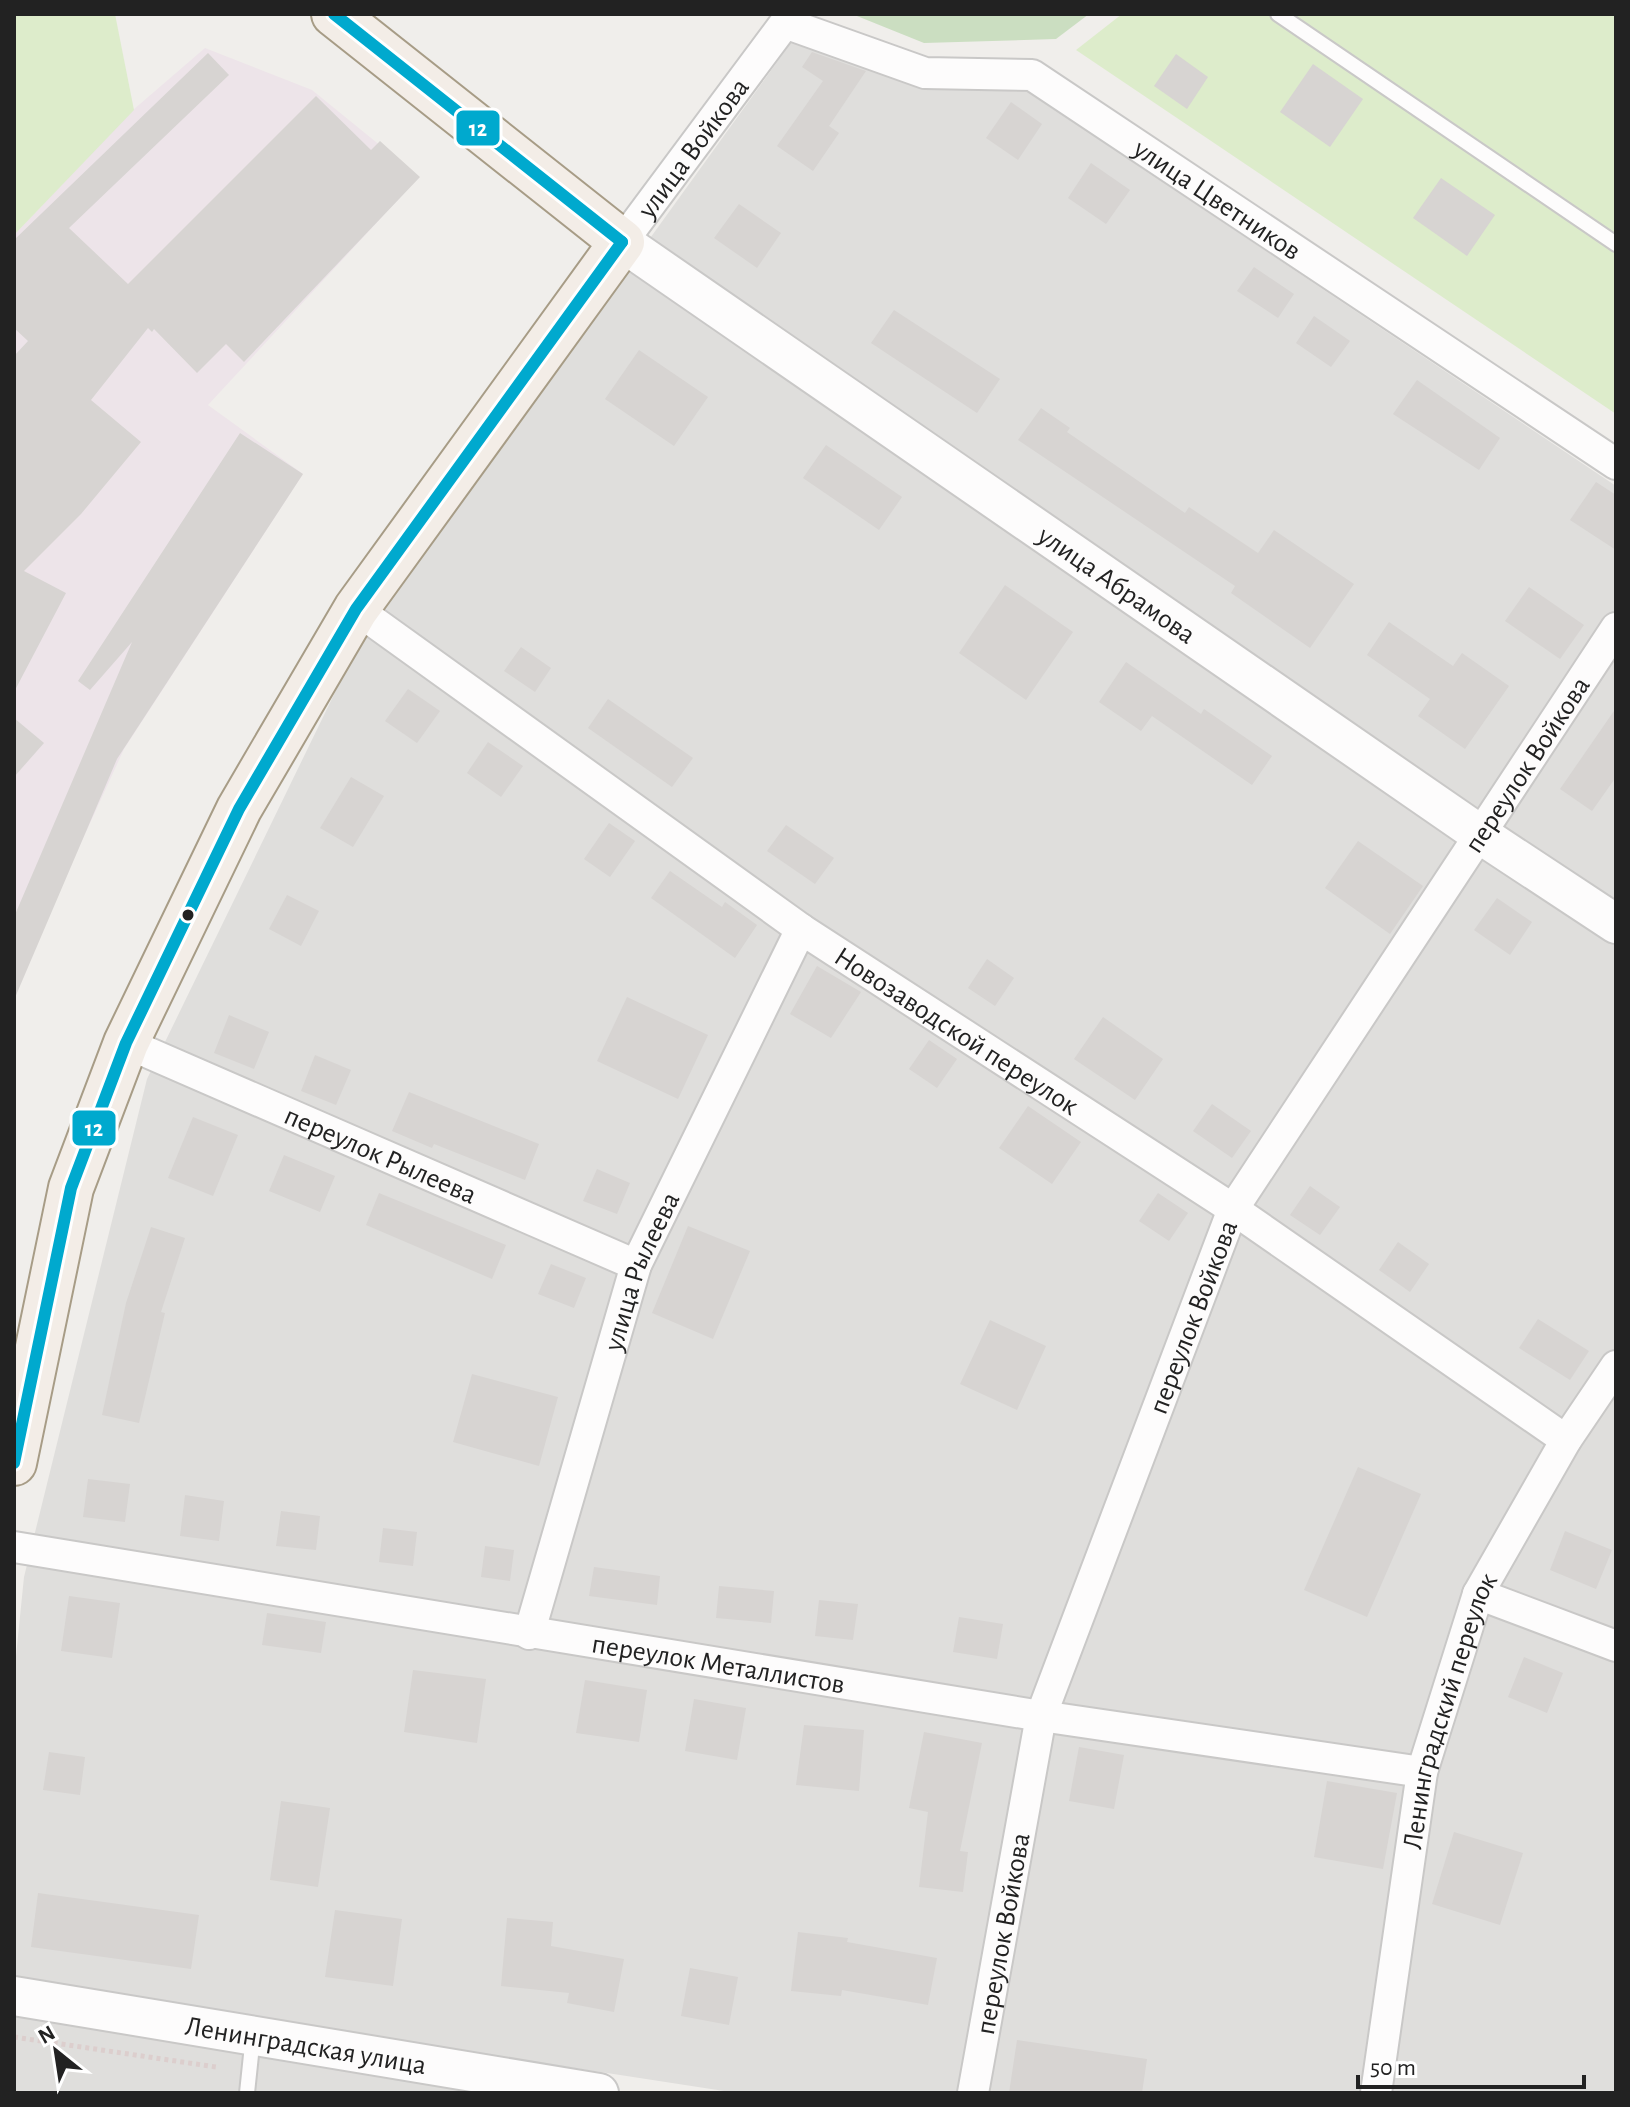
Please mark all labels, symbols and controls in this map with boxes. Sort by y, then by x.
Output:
street label: улица Войкова [633,73,755,224]
line badge: 12 [455,109,501,147]
text: 12 [469,118,487,140]
street label: улица Цветников [1127,134,1305,266]
street label: улица Абрамова [1032,521,1200,650]
street label: переулок Войкова [1460,672,1596,858]
unlabelled marker [180,907,196,923]
street label: Новозаводской переулок [829,943,1083,1121]
street label: переулок Рылеева [280,1102,480,1210]
line badge: 12 [71,1109,117,1147]
text: 12 [85,1118,103,1140]
street label: улица Рылеева [600,1188,686,1355]
street label: переулок Войкова [1145,1217,1243,1418]
street label: Ленинградский переулок [1399,1568,1503,1851]
street label: переулок Металлистов [590,1630,847,1700]
street label: переулок Войкова [972,1831,1036,2037]
north arrow [16,2011,96,2091]
street label: Ленинградская улица [183,2013,429,2080]
text: N [34,2021,59,2048]
scale bar [1358,2039,1584,2089]
text: 50 m [1370,2056,1416,2080]

